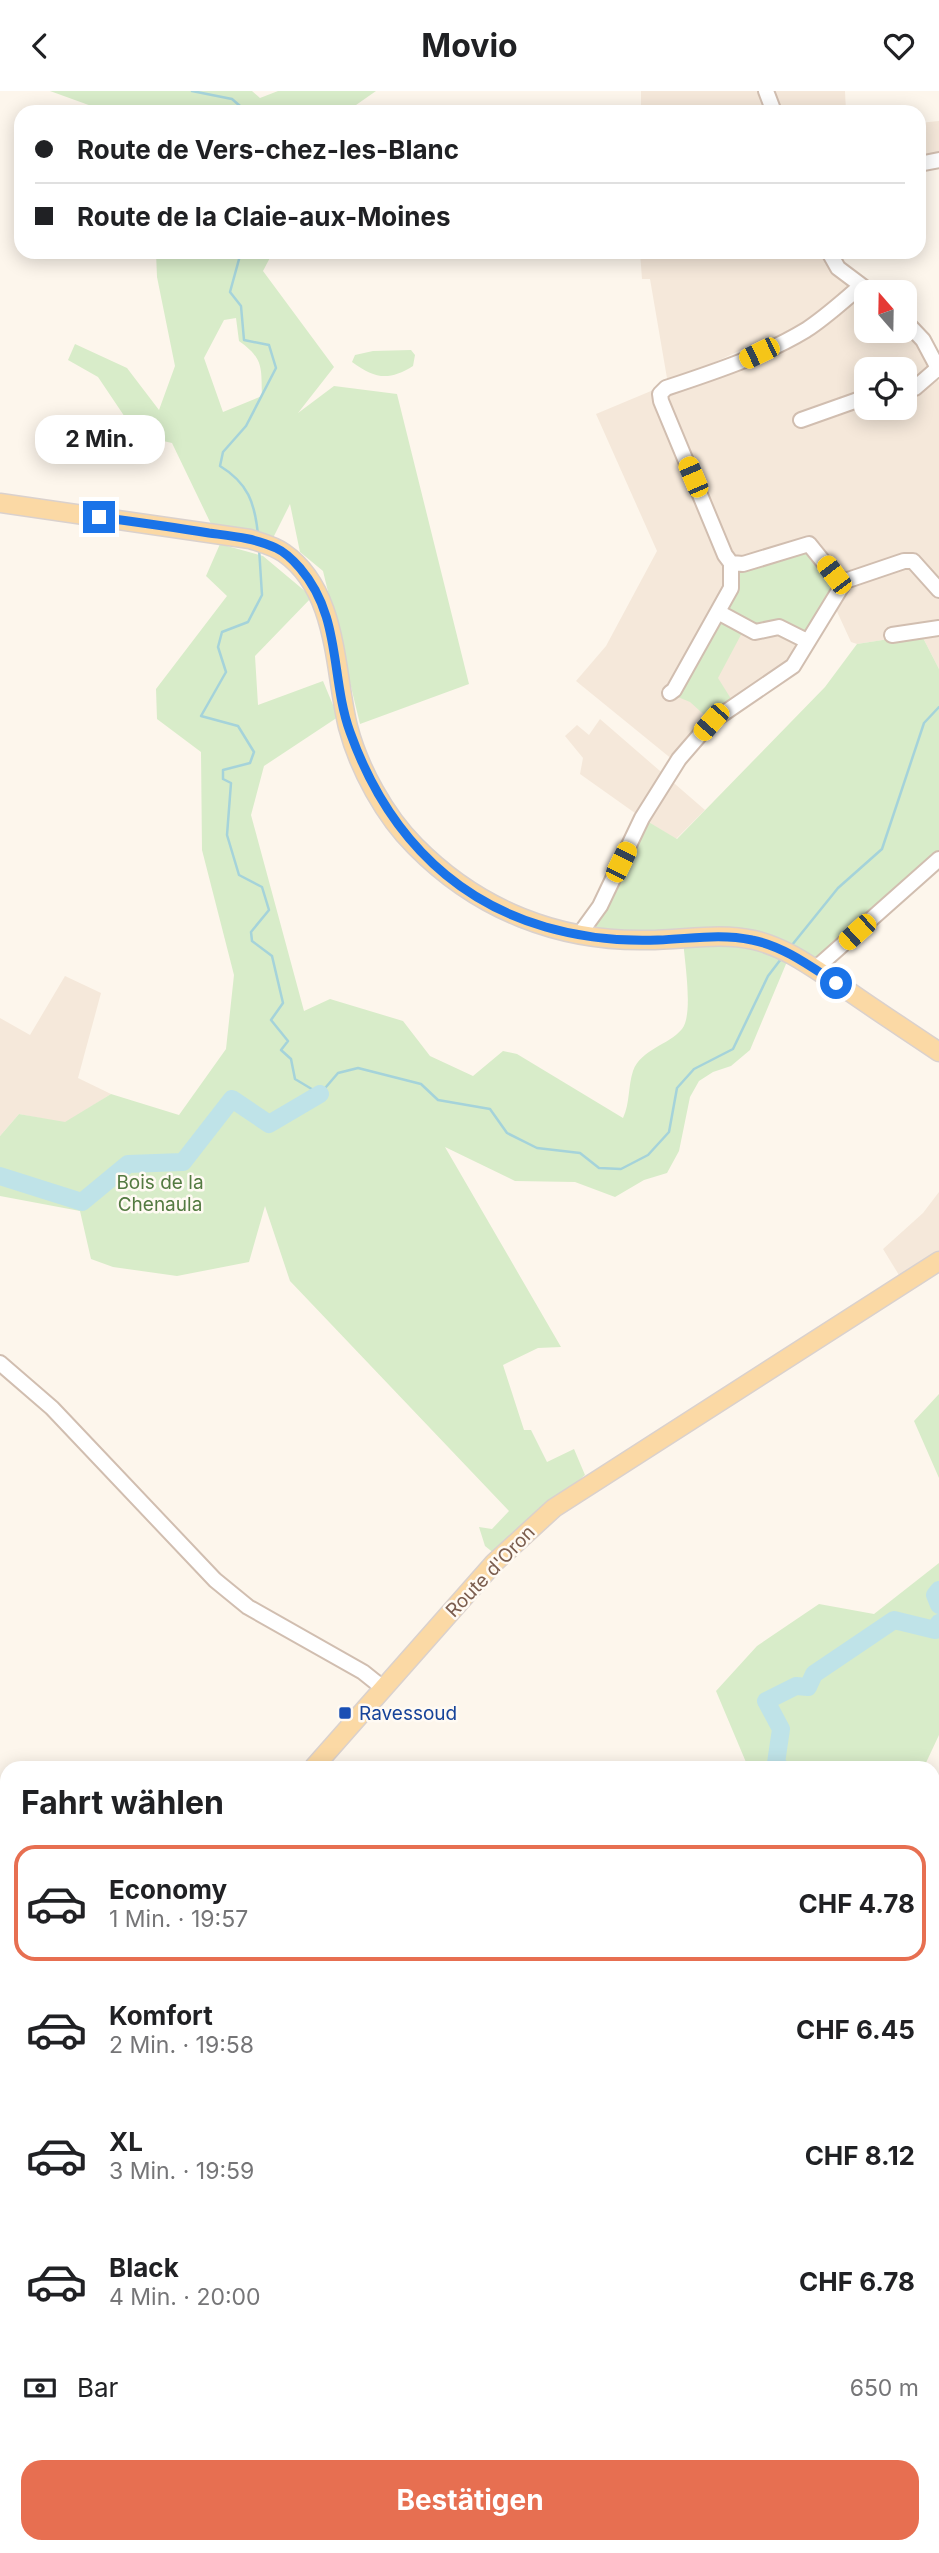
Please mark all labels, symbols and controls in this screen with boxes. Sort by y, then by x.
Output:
text: Movio [421,26,518,65]
icon: back [21,27,59,65]
icon: heart [880,27,918,65]
text: Route de Vers-chez-les-Blanc [77,134,459,165]
text: Route de la Claie-aux-Moines [77,201,451,232]
north arrow [854,280,917,343]
map controls [854,280,917,420]
car [736,334,783,372]
button: locate [854,357,917,420]
callout: 2 Min. [34,415,164,465]
text: 2 Min. [65,425,135,453]
car [676,454,711,500]
route end [83,501,115,533]
car [813,552,856,598]
car [690,699,733,745]
car [603,839,640,885]
car [835,910,880,954]
route start [820,967,852,999]
park label: Bois de la Chenaula [116,1171,204,1216]
street label: Route d'Oron [441,1521,540,1622]
place label: Ravessoud [359,1702,457,1725]
marker: Ravessoud [337,1705,353,1721]
text: Fahrt wählen [21,1783,224,1822]
icon: car [25,1872,88,1935]
text: Economy [109,1874,227,1905]
text: CHF 4.78 [799,1888,915,1919]
text: 1 Min. · 19:57 [109,1905,248,1933]
icon: car [25,1998,88,2061]
text: Komfort [109,2000,213,2031]
text: CHF 6.45 [796,2014,915,2045]
text: 2 Min. · 19:58 [109,2031,254,2059]
icon: car [25,2124,88,2187]
text: XL [109,2126,143,2157]
text: CHF 8.12 [805,2140,915,2171]
text: 3 Min. · 19:59 [109,2157,254,2185]
icon: car [25,2250,88,2313]
text: Black [109,2252,179,2283]
text: CHF 6.78 [799,2266,915,2297]
text: 4 Min. · 20:00 [109,2283,261,2311]
icon: cash [21,2369,59,2407]
text: Bar [77,2372,118,2403]
text: 650 m [850,2374,919,2402]
button: Bestätigen [21,2460,919,2540]

